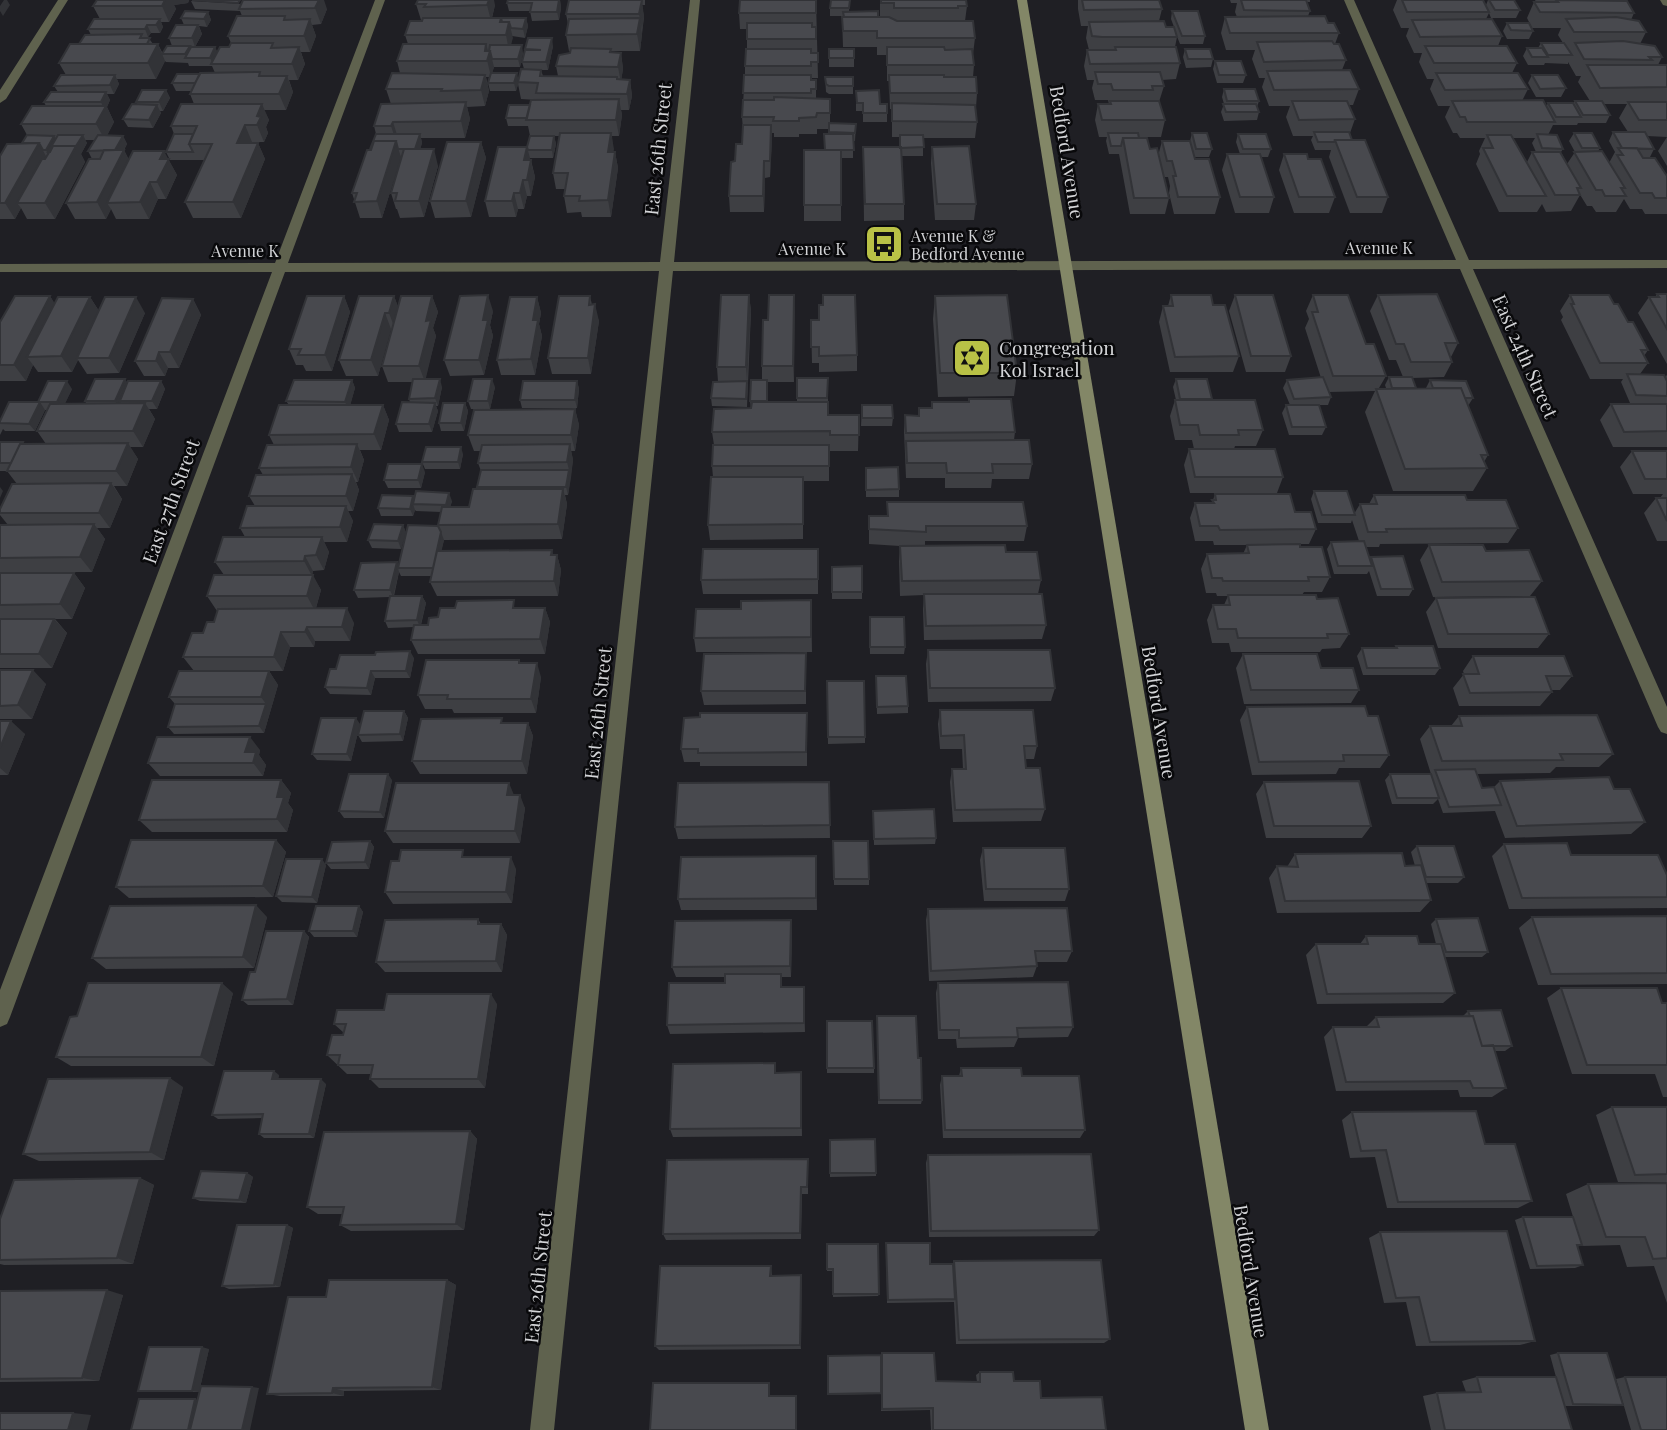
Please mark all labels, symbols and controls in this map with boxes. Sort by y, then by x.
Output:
street label: East 26th Street [637,81,677,217]
street label: Bedford Avenue [1045,83,1091,221]
bus stop icon: Avenue K & Bedford Avenue [863,223,905,265]
place label: Avenue K & Bedford Avenue [910,225,1025,264]
street label: Avenue K [1344,237,1413,258]
street label: Avenue K [777,238,846,259]
street label: Avenue K [210,240,279,261]
street label: East 24th Street [1487,290,1565,422]
place label: Congregation Kol Israel [999,334,1115,382]
synagogue icon: Congregation Kol Israel [951,337,993,379]
street label: East 27th Street [135,435,205,567]
street label: Bedford Avenue [1137,643,1183,781]
street label: East 26th Street [577,645,617,781]
street label: Bedford Avenue [1229,1202,1275,1340]
street label: East 26th Street [517,1209,557,1345]

